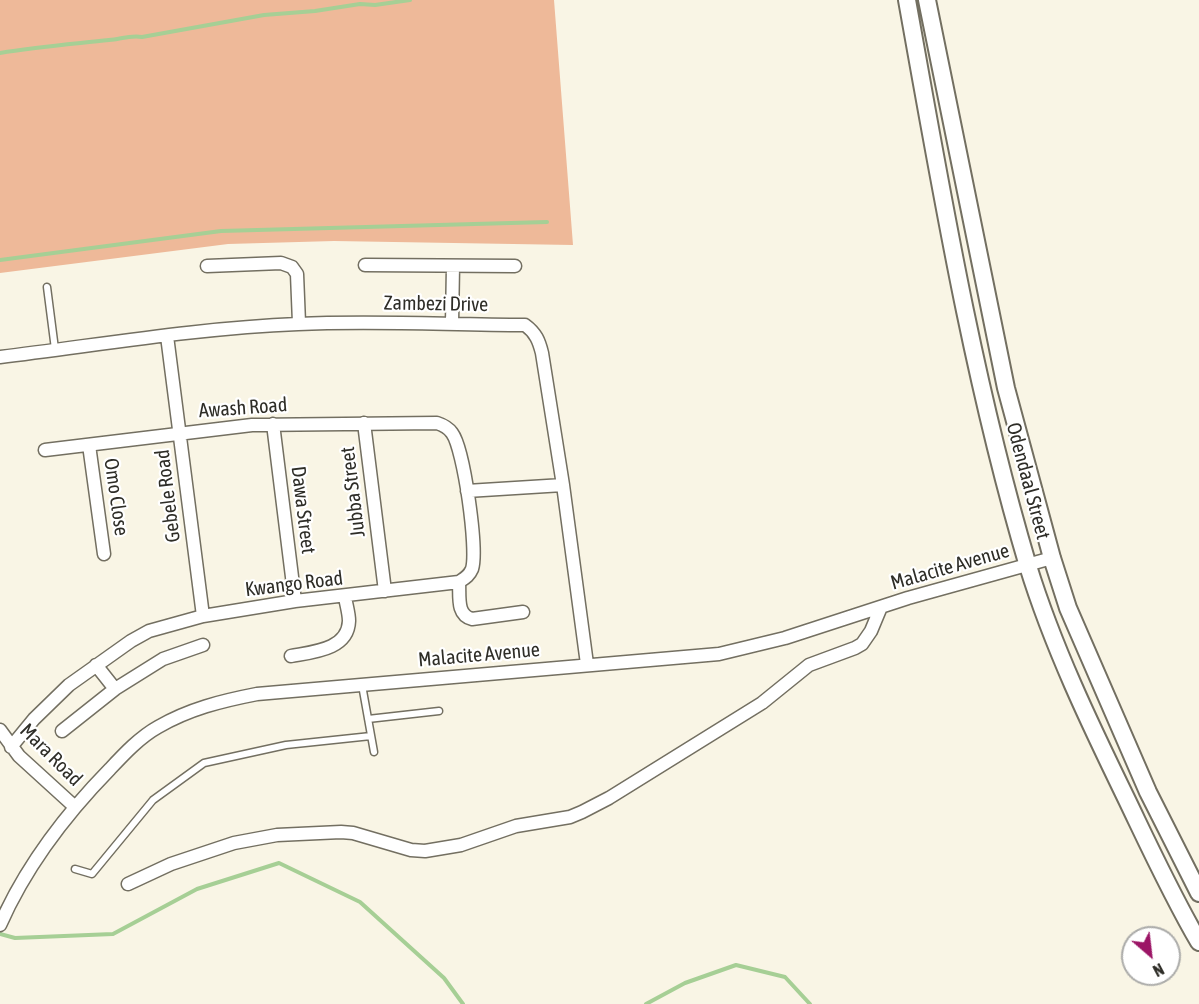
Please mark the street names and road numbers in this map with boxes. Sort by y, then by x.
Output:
street label: Zambezi Drive [383,291,489,317]
street label: Awash Road [198,393,288,423]
street label: Odendaal Street [1001,420,1055,542]
street label: Jubba Street [336,445,370,539]
street label: Gebele Road [150,448,186,544]
street label: Omo Close [99,457,133,537]
street label: Dawa Street [286,465,320,555]
street label: Malacite Avenue [888,539,1012,595]
street label: Kwango Road [244,566,344,602]
street label: Malacite Avenue [417,638,541,672]
street label: Mara Road [15,719,87,791]

